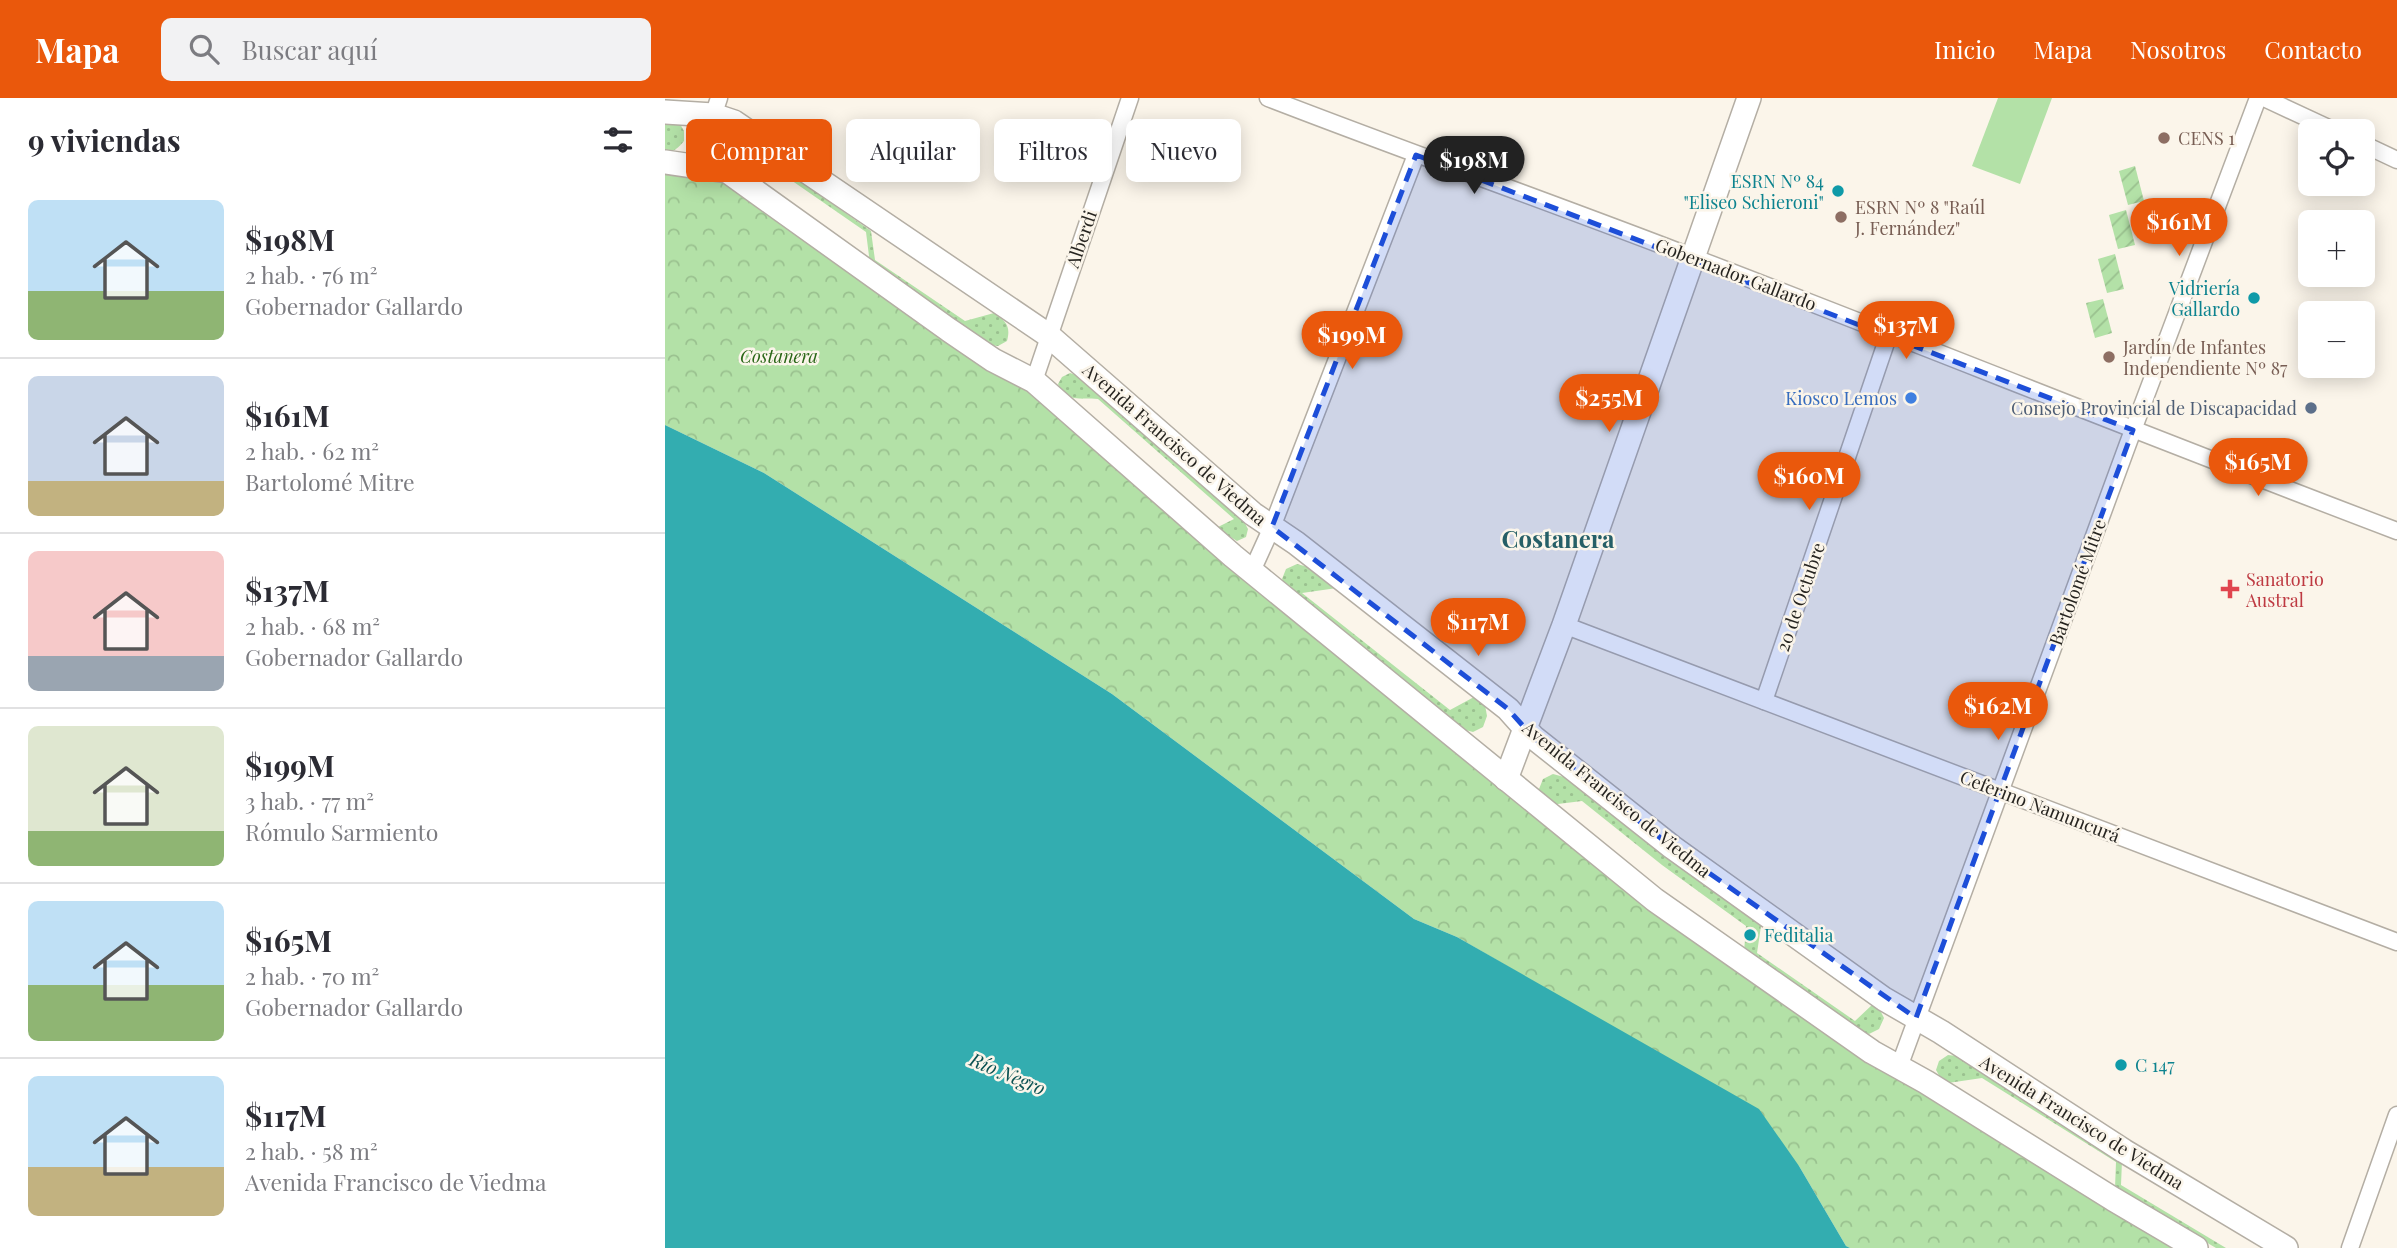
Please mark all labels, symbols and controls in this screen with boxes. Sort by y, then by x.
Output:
search box [161,18,651,81]
text: Mapa [35,27,119,71]
icon: search [185,30,223,68]
text: Buscar aquí [241,32,378,67]
text: Inicio [1934,33,1995,65]
text: Mapa [2033,33,2092,65]
text: Nosotros [2130,33,2226,65]
text: Contacto [2264,33,2362,65]
chip: Comprar [686,119,832,182]
chip: Alquilar [846,119,980,182]
chip: Filtros [994,119,1112,182]
chip: Nuevo [1126,119,1241,182]
map controls [2298,119,2375,378]
button: locate [2298,119,2375,196]
text: 9 viviendas [28,120,181,160]
icon: filters [599,121,637,159]
place label: CENS 1 [2178,126,2235,150]
marker: CENS 1 [2156,130,2172,146]
pin: $198M [1425,136,1523,196]
text: $198M [1440,143,1508,174]
place label: ESRN Nº 84 "Eliseo Schieroni" [1683,169,1824,214]
marker: ESRN Nº 84 "Eliseo Schieroni" [1830,183,1846,199]
place label: ESRN Nº 8 "Raúl J. Fernández" [1854,195,1985,240]
pin: $161M [2130,198,2228,258]
text: $161M [2146,205,2212,236]
street label: Alberdi [1060,207,1102,272]
marker: ESRN Nº 8 "Raúl J. Fernández" [1833,209,1849,225]
button: + [2298,210,2375,287]
text: $198M [245,219,335,259]
icon: home [84,228,168,312]
street label: Gobernador Gallardo [1652,232,1820,316]
text: 2 hab. · 76 m² [245,259,377,290]
place label: Vidriería Gallardo [2168,276,2240,321]
text: Gobernador Gallardo [245,290,463,321]
marker: Vidriería Gallardo [2246,290,2262,306]
button: − [2298,301,2375,378]
pin: $137M [1857,302,1955,361]
text: $137M [1874,308,1938,339]
pin: $199M [1303,312,1401,371]
text: $199M [1318,318,1386,349]
place label: Jardín de Infantes Independiente Nº 87 [2122,335,2288,380]
park label: Costanera [740,344,818,368]
marker: Jardín de Infantes Independiente Nº 87 [2101,349,2117,365]
street label: Avenida Francisco de Viedma [1077,357,1272,530]
pin: $255M [1560,374,1658,434]
text: $255M [1575,381,1643,412]
place label: Kiosco Lemos [1785,386,1897,410]
marker: Kiosco Lemos [1903,390,1919,406]
text: $161M [245,395,330,435]
place label: Consejo Provincial de Discapacidad [2011,396,2298,420]
marker: Consejo Provincial de Discapacidad [2303,400,2319,416]
icon: home [84,404,168,488]
text: 2 hab. · 62 m² [245,435,379,466]
pin: $165M [2209,438,2307,498]
text: $165M [2225,445,2291,476]
pin: $160M [1760,452,1858,512]
text: $160M [1773,459,1845,490]
text: Bartolomé Mitre [245,466,415,497]
street label: Bartolomé Mitre [2043,516,2111,648]
district label: Costanera [1502,522,1615,554]
street label: 20 de Octubre [1770,539,1830,655]
place label: Sanatorio Austral [2245,567,2324,612]
text: $137M [245,570,330,610]
icon: home [84,579,168,663]
marker: Sanatorio Austral [2220,579,2240,599]
pin: $117M [1429,598,1527,658]
text: $117M [1447,605,1509,636]
text: 2 hab. · 68 m² [245,610,380,641]
text: Gobernador Gallardo [245,641,463,672]
pin: $162M [1949,682,2047,742]
text: $162M [1964,689,2032,720]
street label: Avenida Francisco de Viedma [1517,715,1716,883]
text: $199M [245,745,335,785]
icon: home [84,754,168,838]
street label: Ceferino Namuncurá [1957,764,2123,848]
text: 3 hab. · 77 m² [245,785,374,816]
text: Rómulo Sarmiento [245,816,438,847]
text: $165M [245,920,332,960]
place label: Feditalia [1764,923,1833,947]
marker: Feditalia [1742,927,1758,943]
icon: home [84,929,168,1013]
text: 2 hab. · 70 m² [245,960,379,991]
text: Gobernador Gallardo [245,991,463,1022]
water label: Río Negro [965,1045,1050,1101]
street label: Avenida Francisco de Viedma [1975,1049,2188,1195]
place label: C 147 [2135,1053,2175,1077]
marker: C 147 [2113,1057,2129,1073]
text: $117M [245,1095,327,1135]
icon: home [84,1104,168,1188]
text: 2 hab. · 58 m² [245,1135,378,1166]
text: Avenida Francisco de Viedma [245,1166,547,1197]

